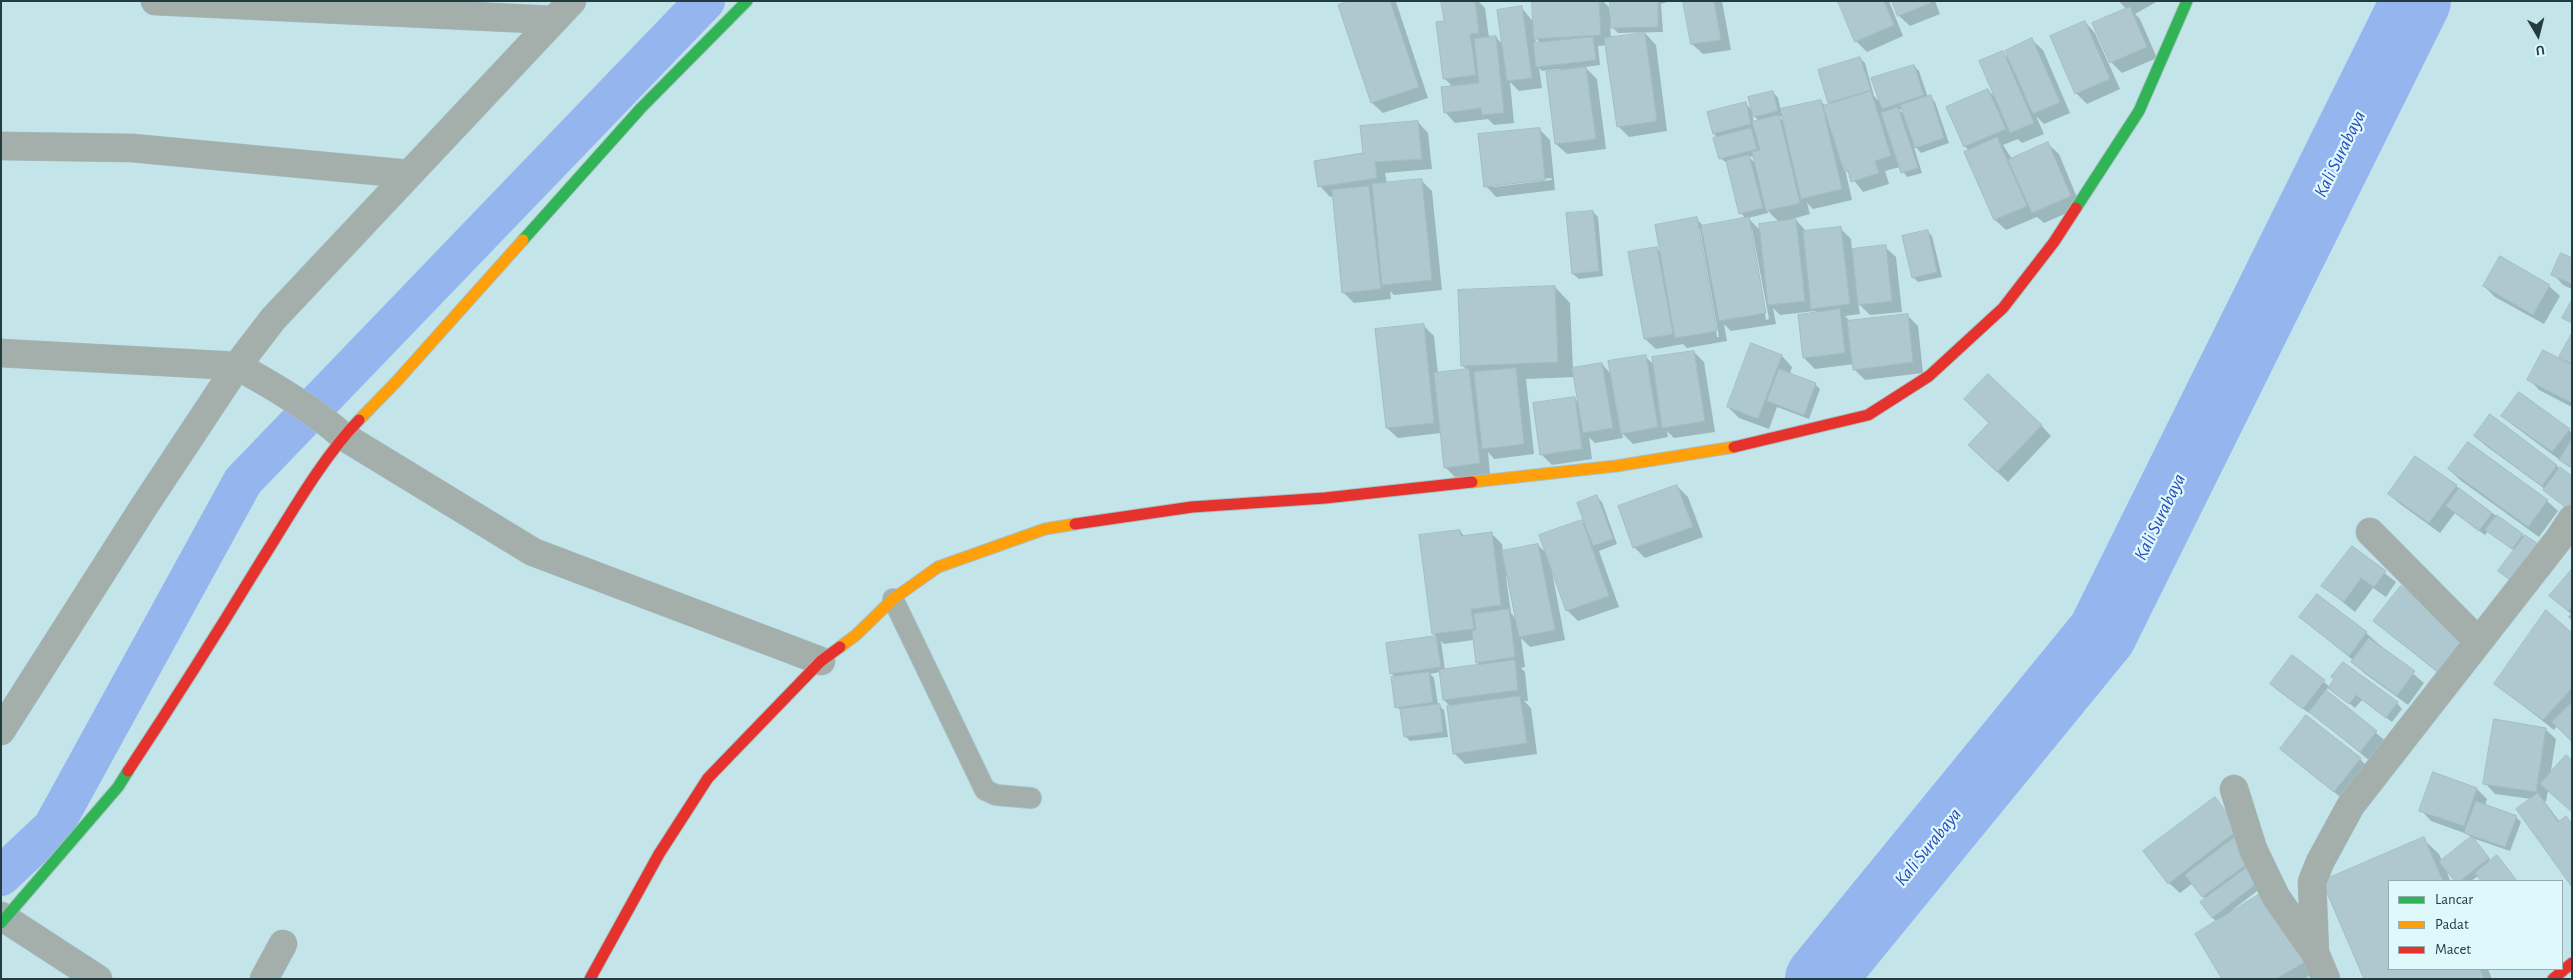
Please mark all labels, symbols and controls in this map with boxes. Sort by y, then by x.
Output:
north arrow [2513,10,2563,60]
text: U [2535,42,2545,57]
water label: Kali Surabaya [2309,107,2371,201]
water label: Kali Surabaya [2129,470,2191,564]
water label: Kali Surabaya [1890,803,1966,891]
legend [2388,880,2563,970]
text: Lancar [2435,892,2473,907]
text: Padat [2435,917,2469,932]
text: Macet [2435,942,2471,957]

